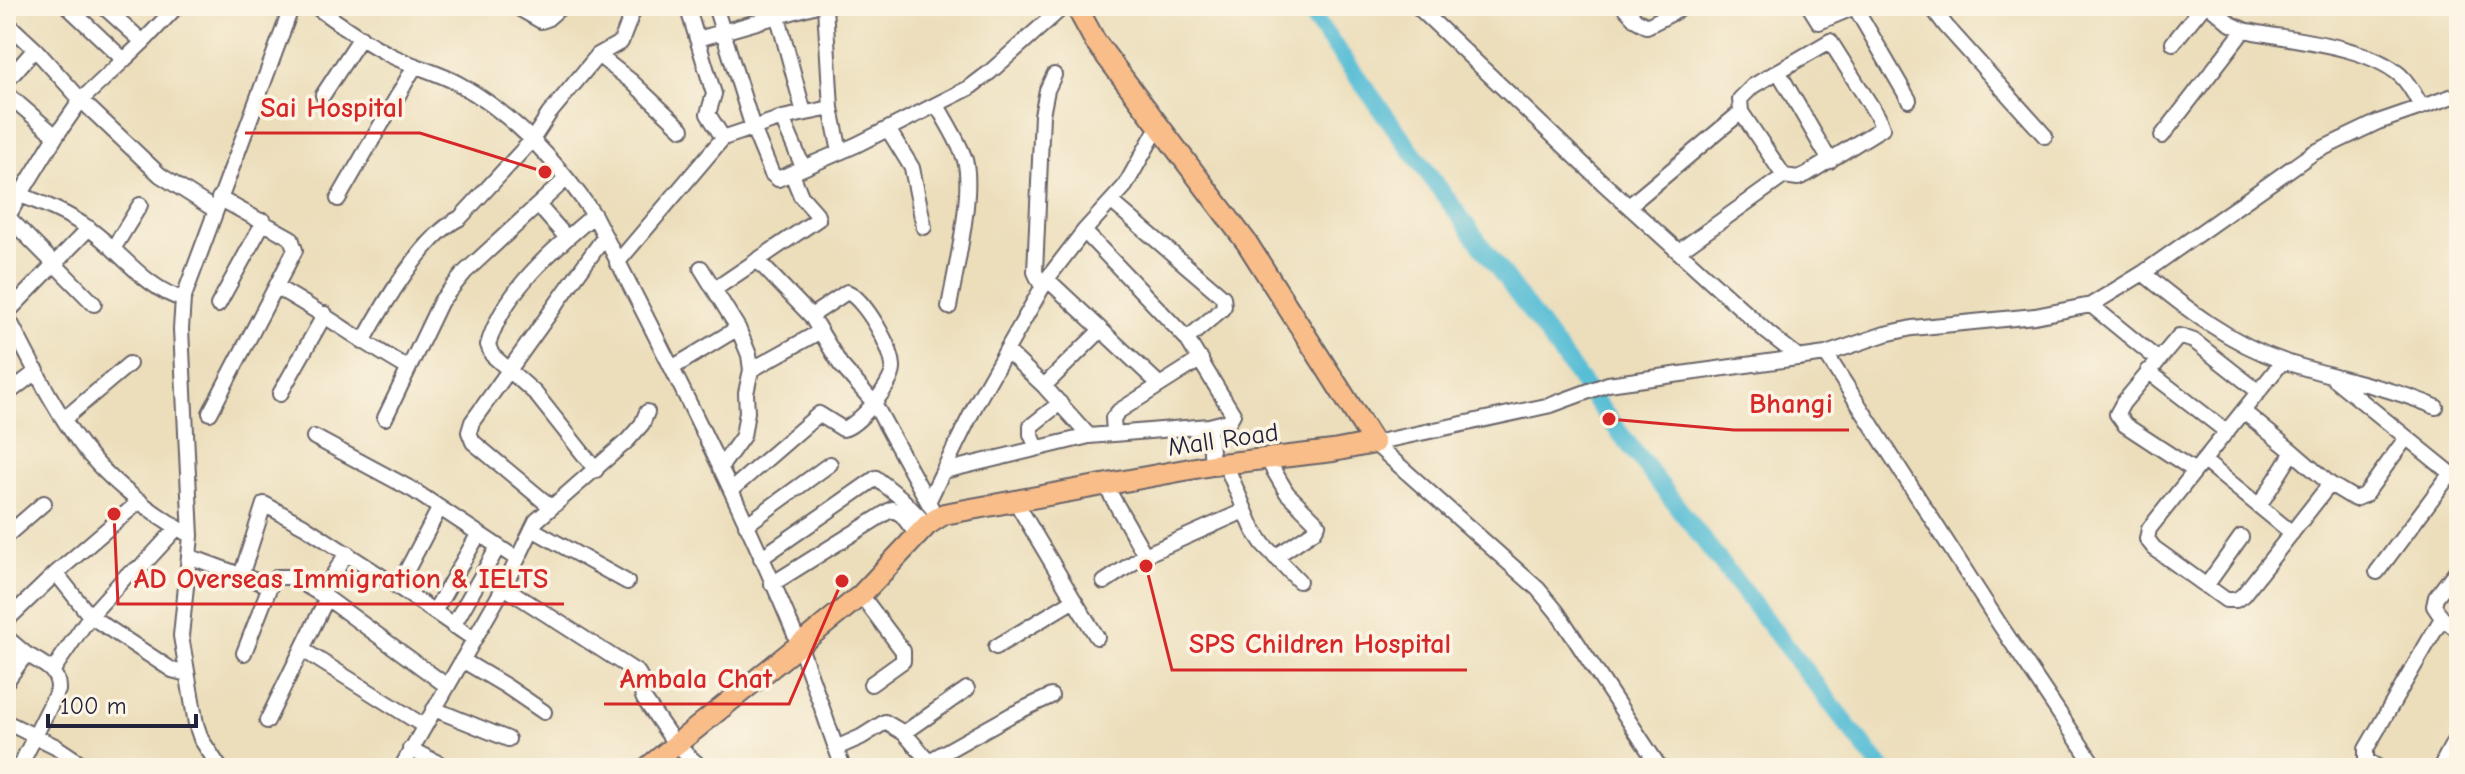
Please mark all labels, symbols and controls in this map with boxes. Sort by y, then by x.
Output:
callout: Sai Hospital [245,81,420,133]
text: Sai Hospital [260,92,404,124]
callout: Bhangi [1734,378,1849,430]
text: Bhangi [1749,388,1833,420]
street label: Mall Road [1166,417,1280,463]
callout: AD Overseas Immigration & IELTS [118,552,564,604]
text: AD Overseas Immigration & IELTS [134,563,548,595]
callout: SPS Children Hospital [1172,618,1467,670]
text: SPS Children Hospital [1189,628,1451,660]
callout: Ambala Chat [604,652,789,704]
text: Ambala Chat [620,663,773,695]
scale bar [48,678,196,728]
text: 100 m [60,692,127,720]

